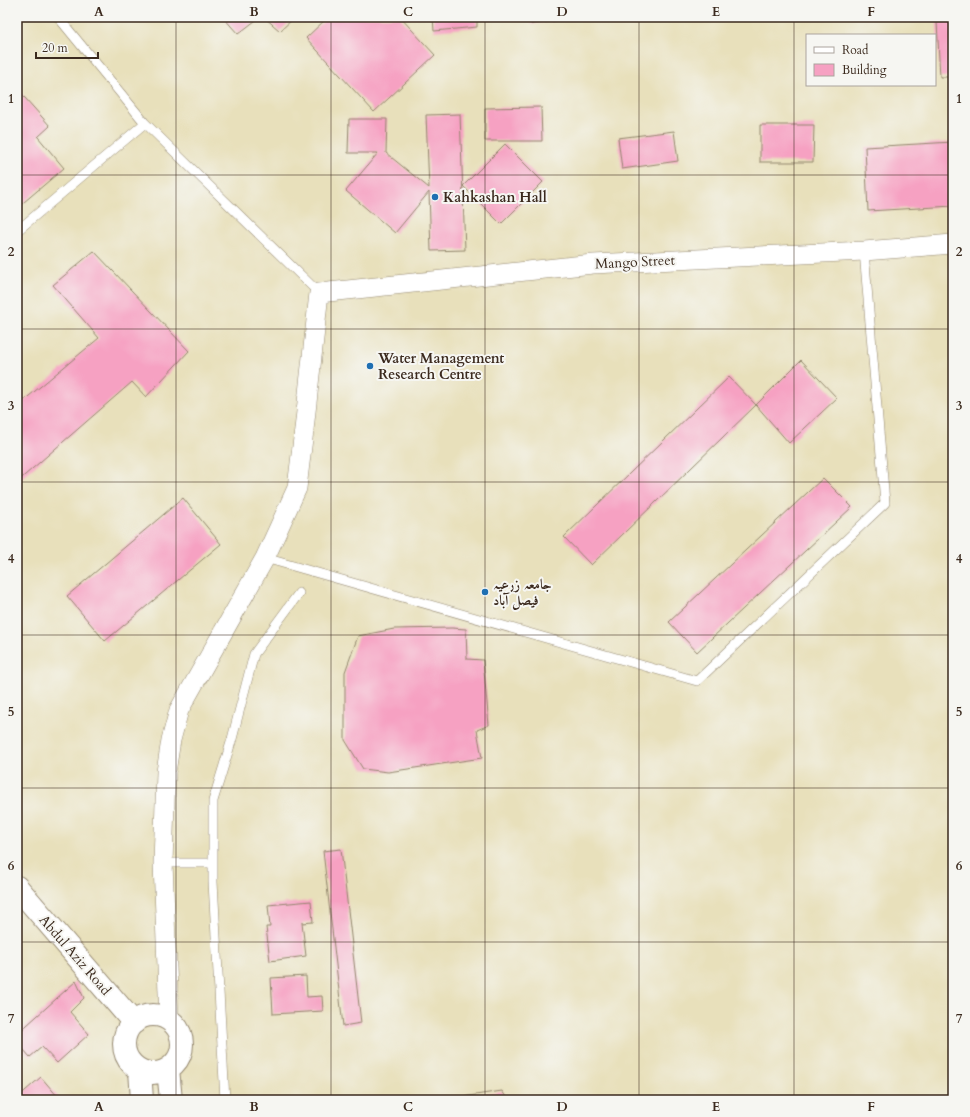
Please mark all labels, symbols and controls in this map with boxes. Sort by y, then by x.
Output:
text: A [94,3,104,21]
text: B [249,3,259,21]
text: C [403,3,413,21]
text: D [556,3,568,21]
text: E [712,3,720,21]
text: F [867,3,875,21]
scale bar [36,34,98,60]
legend [806,34,936,86]
text: 20 m [42,40,69,56]
text: Road [842,42,869,58]
text: Building [842,62,887,78]
text: 1 [8,90,14,108]
text: 1 [956,90,962,108]
place label: Kahkashan Hall [443,188,547,207]
marker: Kahkashan Hall [430,192,440,202]
text: 2 [8,243,15,261]
text: 2 [956,243,963,261]
street label: Mango Street [595,250,676,274]
place label: Water Management Research Centre [377,349,504,384]
marker: Water Management Research Centre [365,361,375,371]
text: 3 [8,397,15,415]
text: 3 [956,397,963,415]
text: 4 [8,550,15,568]
text: 4 [956,550,963,568]
place label: جامعہ زرعیہ فیصل آباد [493,575,552,610]
marker: جامعہ زرعیہ فیصل آباد [480,587,490,597]
text: 5 [8,703,14,721]
text: 5 [956,703,962,721]
text: 6 [8,857,15,875]
text: 6 [956,857,963,875]
street label: Abdul Aziz Road [35,911,116,1000]
text: 7 [8,1010,15,1028]
text: 7 [956,1010,963,1028]
text: A [94,1098,104,1116]
text: B [249,1098,259,1116]
text: C [403,1098,413,1116]
text: D [556,1098,568,1116]
text: E [712,1098,720,1116]
text: F [867,1098,875,1116]

